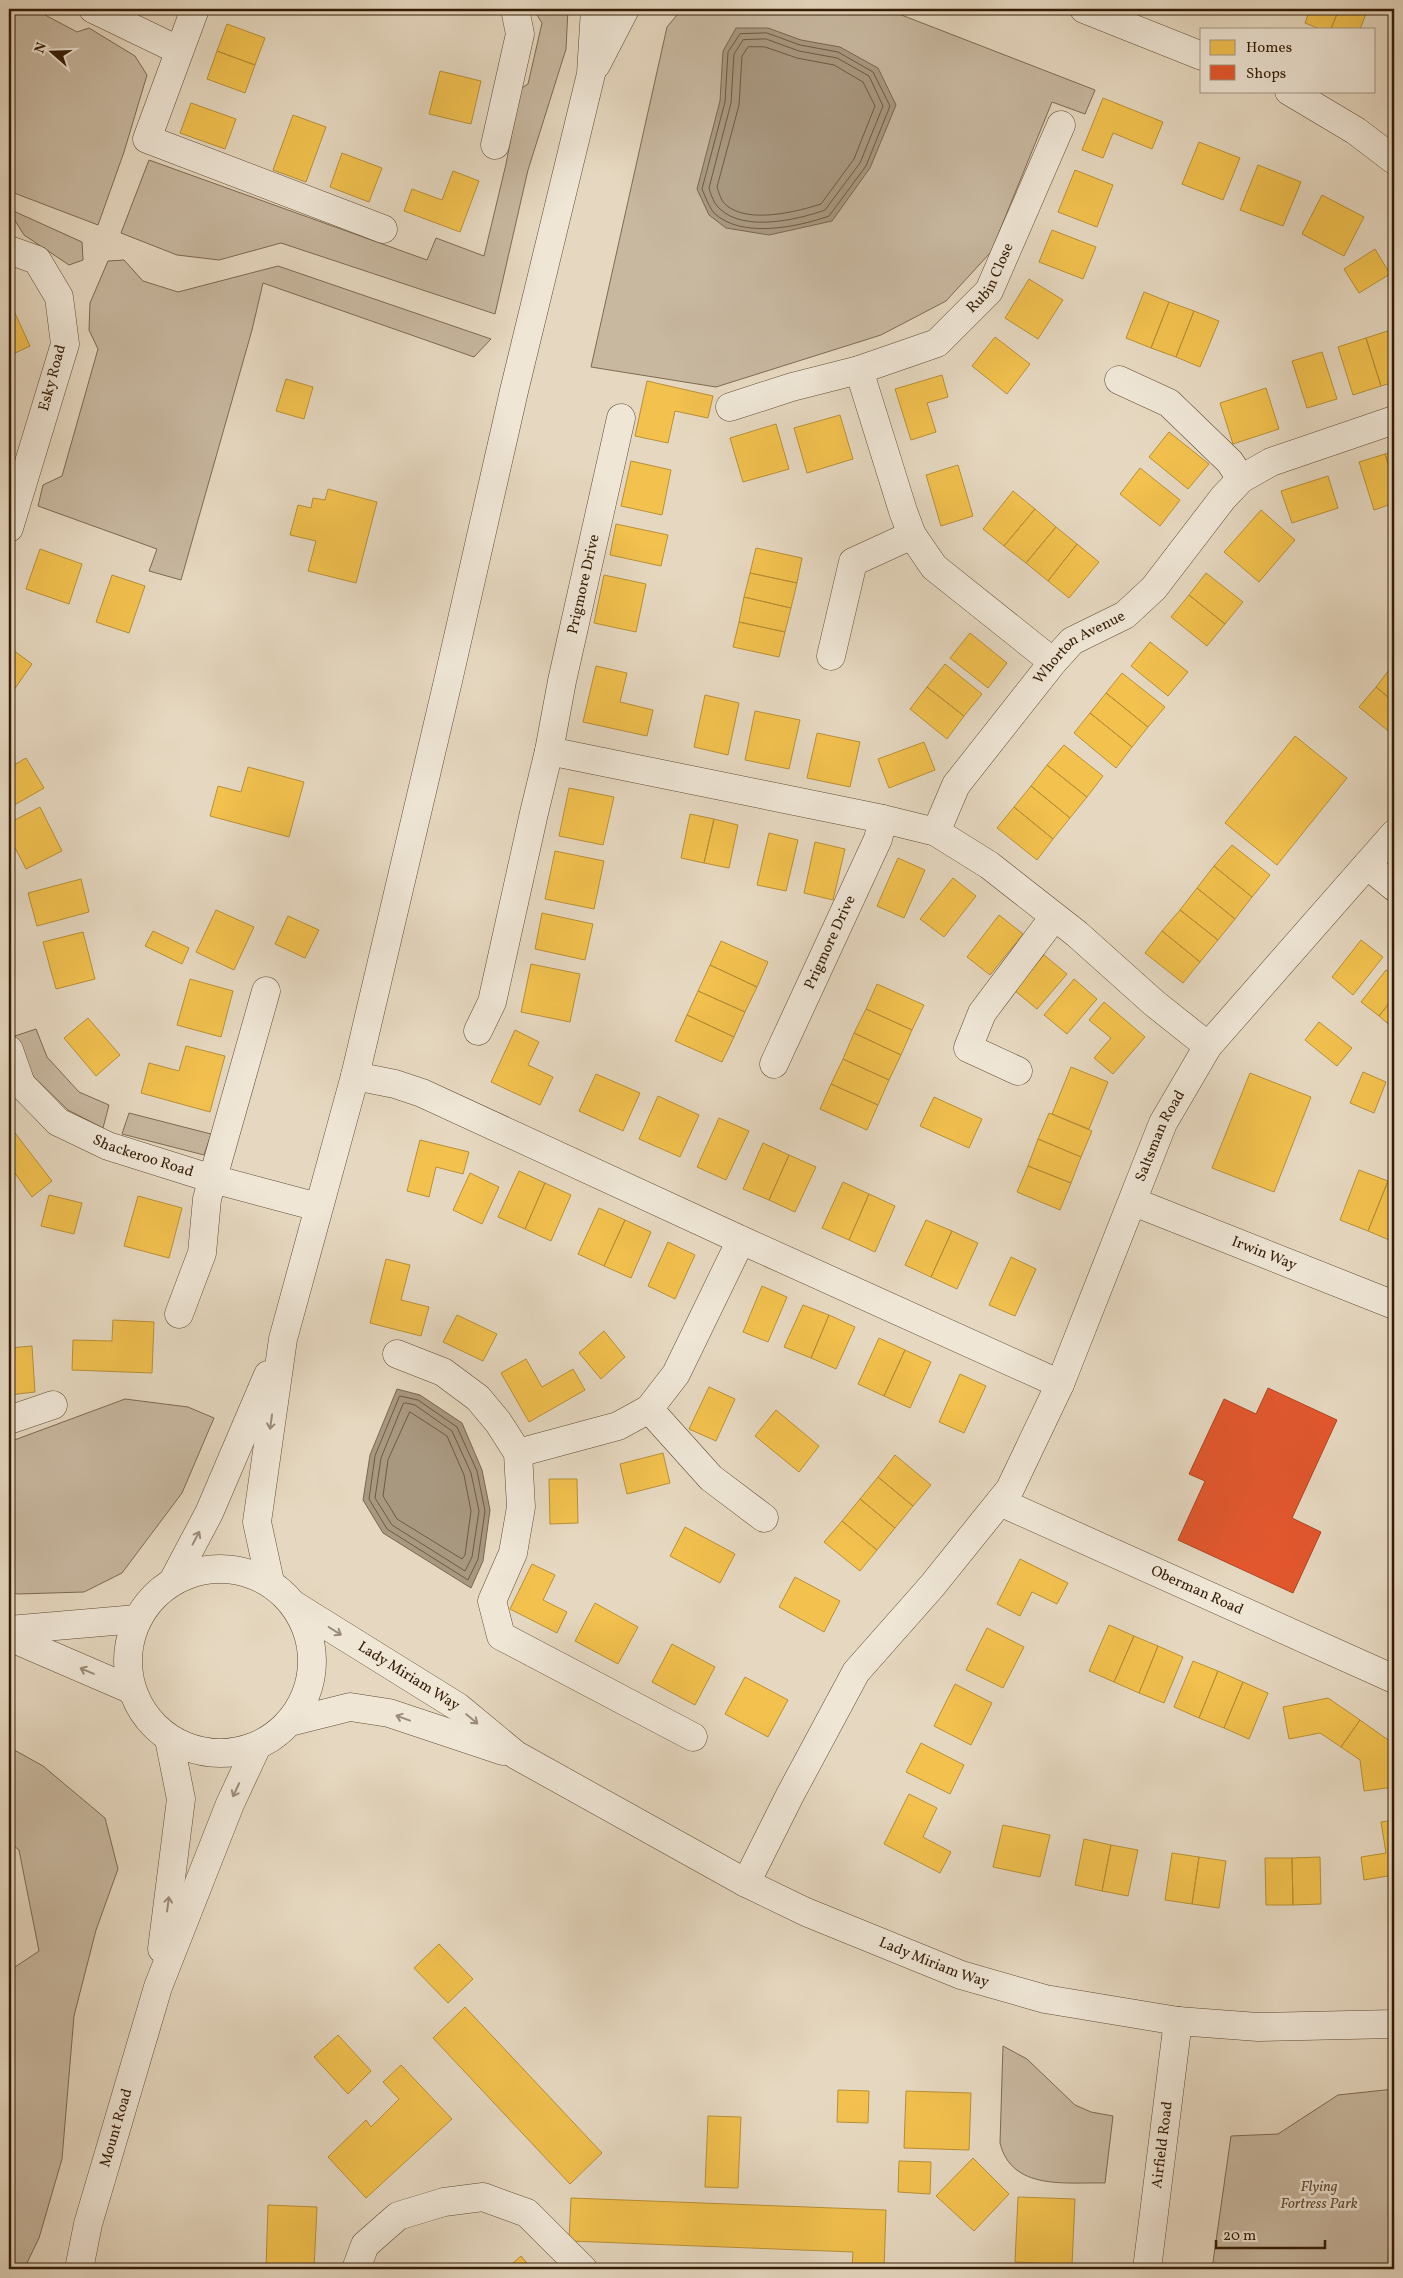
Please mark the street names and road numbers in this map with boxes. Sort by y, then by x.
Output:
street label: Rubin Close [962,240,1019,318]
street label: Esky Road [34,342,72,414]
street label: Prigmore Drive [562,532,605,636]
street label: Whorton Avenue [1029,606,1129,689]
street label: Prigmore Drive [799,892,861,993]
street label: Saltsman Road [1130,1086,1190,1185]
street label: Shackeroo Road [89,1130,196,1183]
street label: Irwin Way [1228,1231,1300,1276]
street label: Oberman Road [1147,1561,1247,1620]
street label: Lady Miriam Way [353,1637,464,1716]
street label: Lady Miriam Way [876,1932,992,1993]
street label: Mount Road [95,2086,138,2170]
street label: Airfield Road [1147,2100,1178,2190]

